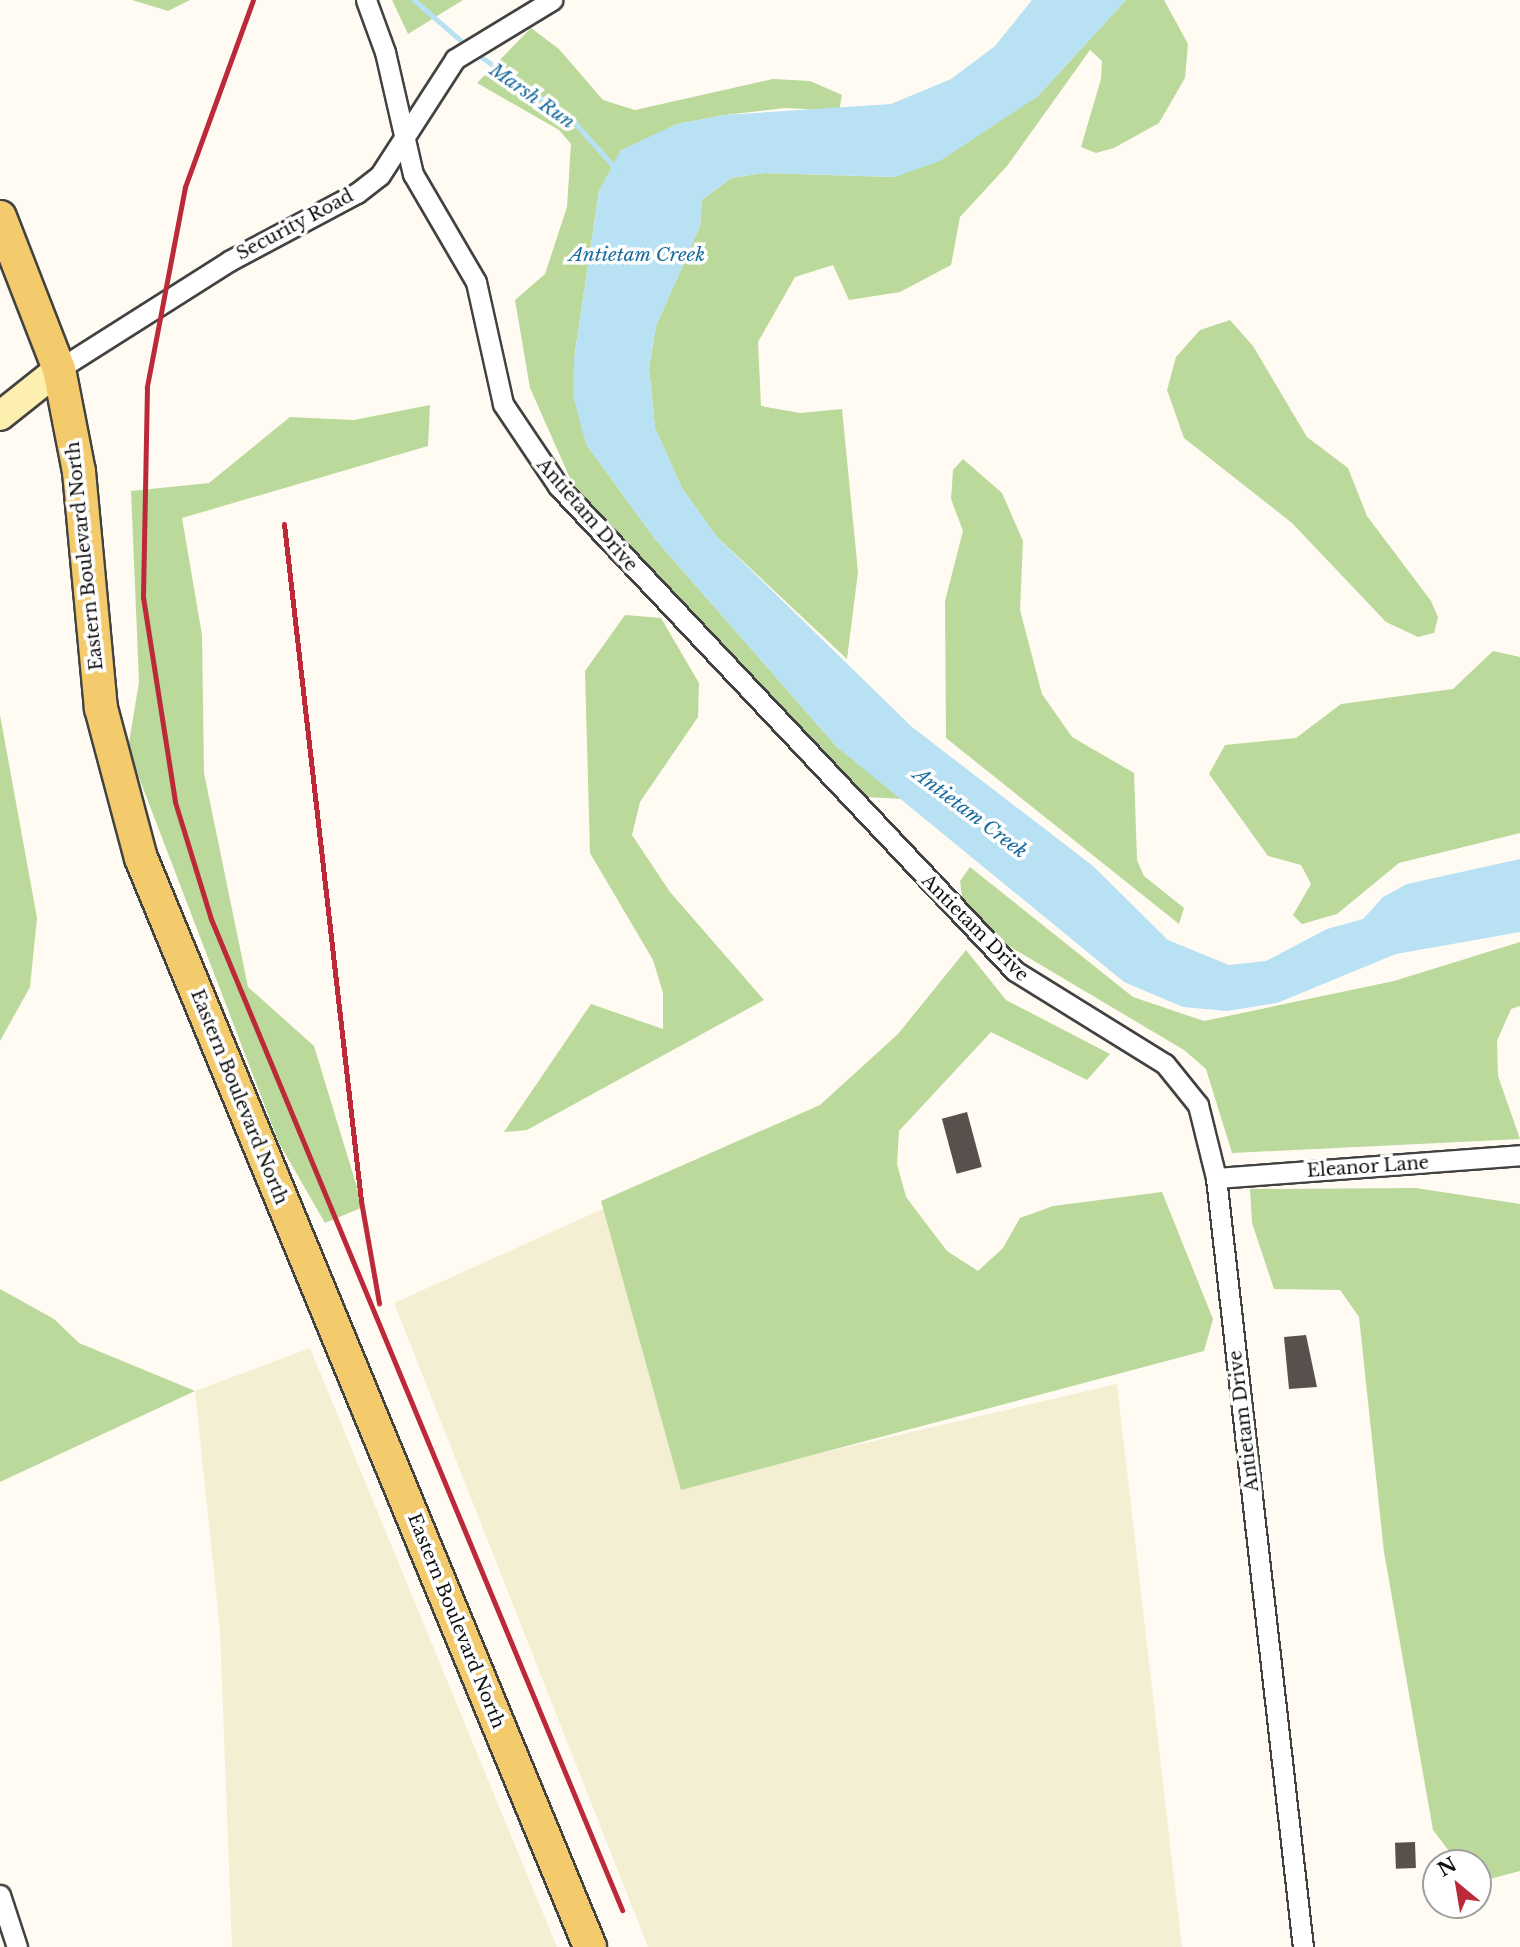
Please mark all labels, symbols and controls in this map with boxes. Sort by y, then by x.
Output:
water label: Marsh Run [485,58,579,134]
street label: Security Road [233,185,357,265]
water label: Antietam Creek [569,244,705,266]
street label: Eastern Boulevard North [62,441,108,671]
street label: Antietam Drive [532,454,642,576]
water label: Antietam Creek [909,763,1031,863]
street label: Antietam Drive [917,870,1033,986]
street label: Eastern Boulevard North [186,986,292,1208]
street label: Eleanor Lane [1306,1152,1430,1182]
street label: Antietam Drive [1225,1349,1263,1493]
street label: Eastern Boulevard North [403,1510,509,1732]
north arrow [1422,1849,1492,1919]
text: N [1434,1853,1461,1882]

